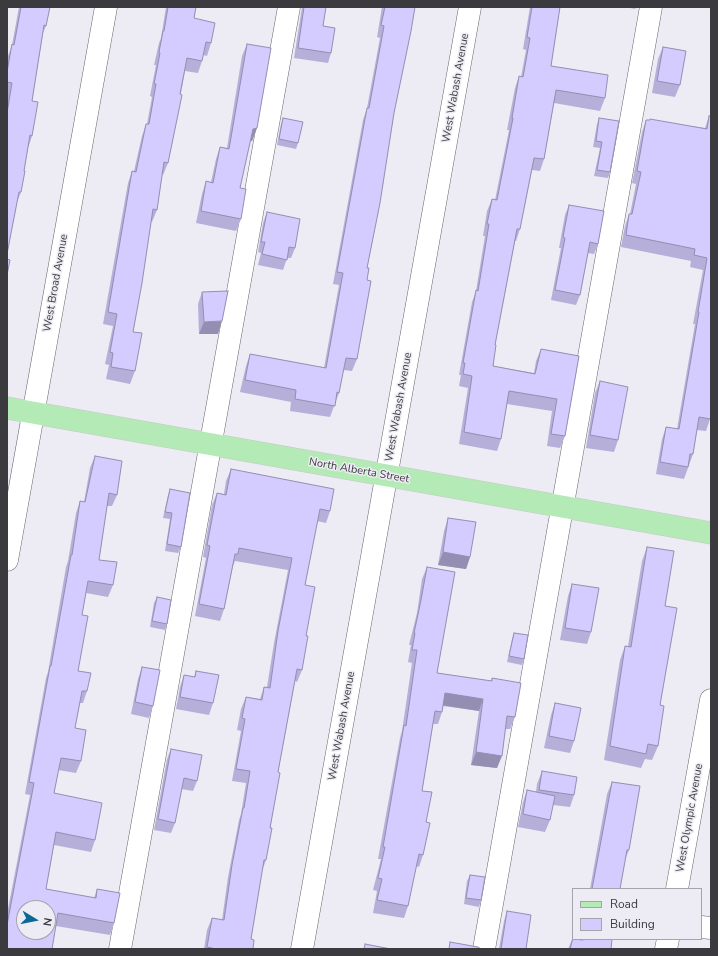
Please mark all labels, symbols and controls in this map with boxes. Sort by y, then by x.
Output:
street label: West Wabash Avenue [440,32,472,144]
street label: West Broad Avenue [41,233,71,333]
street label: West Wabash Avenue [383,351,415,463]
street label: North Alberta Street [308,456,410,486]
street label: West Wabash Avenue [326,670,358,782]
street label: West Olympic Avenue [674,763,706,873]
legend [572,888,702,940]
text: Road [610,896,638,912]
north arrow [16,900,56,940]
text: Building [610,916,655,932]
text: N [39,917,55,927]

